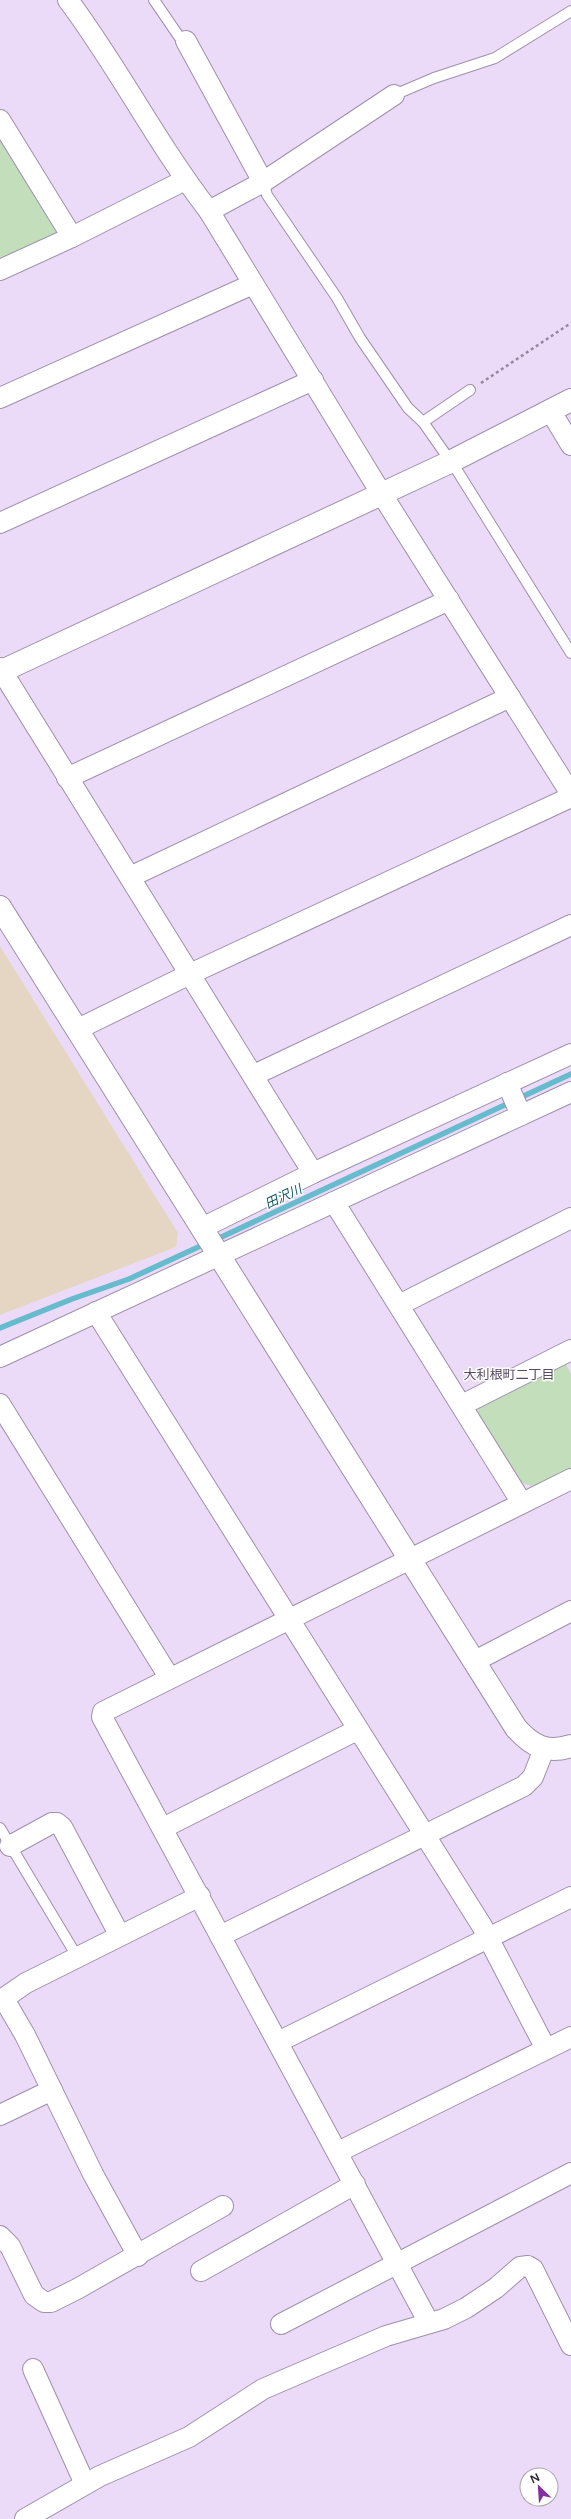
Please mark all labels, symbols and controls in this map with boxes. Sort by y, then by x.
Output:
water label: 田沢川 [262,1181,306,1212]
district label: 大利根町二丁目 [463,1367,555,1383]
north arrow [519,2467,559,2507]
text: N [528,2471,542,2486]

